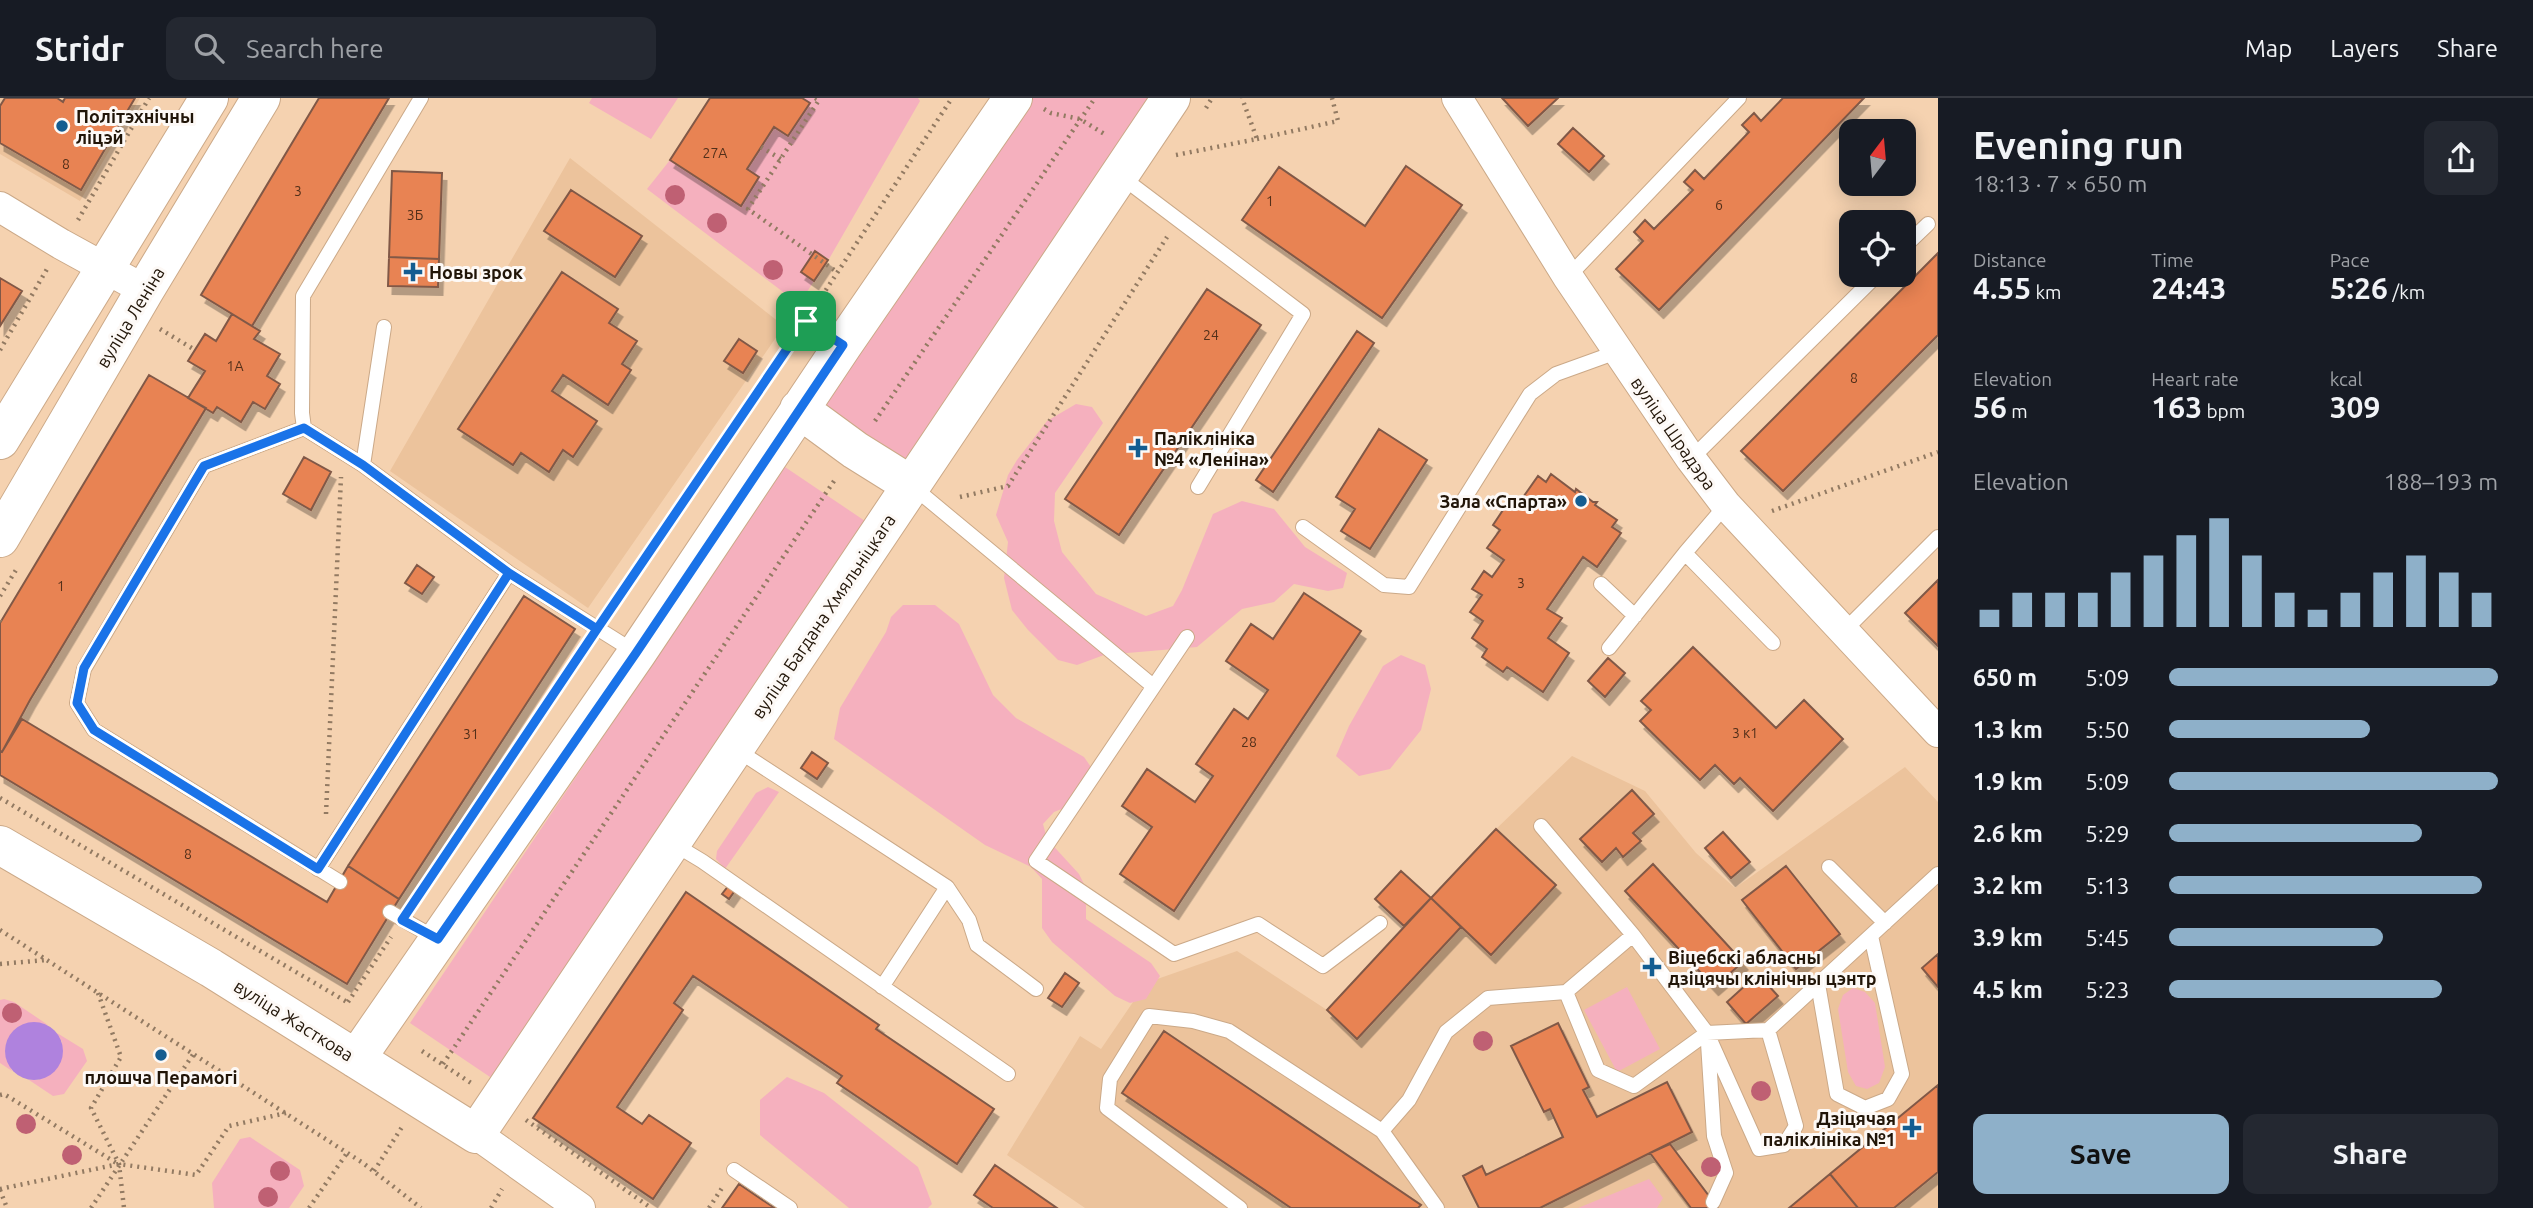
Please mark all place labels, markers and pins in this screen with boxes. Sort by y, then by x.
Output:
place label: Політэхнічны ліцэй [76,106,194,147]
marker: Політэхнічны ліцэй [54,118,70,134]
marker: Новы зрок [403,262,423,282]
place label: Новы зрок [429,262,524,282]
pin [776,291,836,351]
place label: Паліклініка №4 «Леніна» [1154,428,1269,469]
marker: Паліклініка №4 «Леніна» [1128,438,1148,458]
place label: Зала «Спарта» [1439,491,1567,511]
marker: Зала «Спарта» [1573,493,1589,509]
place label: Віцебскі абласны дзіцячы клінічны цэнтр [1668,947,1877,988]
marker: Віцебскі абласны дзіцячы клінічны цэнтр [1642,957,1662,977]
marker: плошча Перамогі [153,1047,169,1063]
place label: плошча Перамогі [84,1067,238,1087]
place label: Дзіцячая паліклініка №1 [1763,1108,1896,1149]
marker: Дзіцячая паліклініка №1 [1902,1118,1922,1138]

